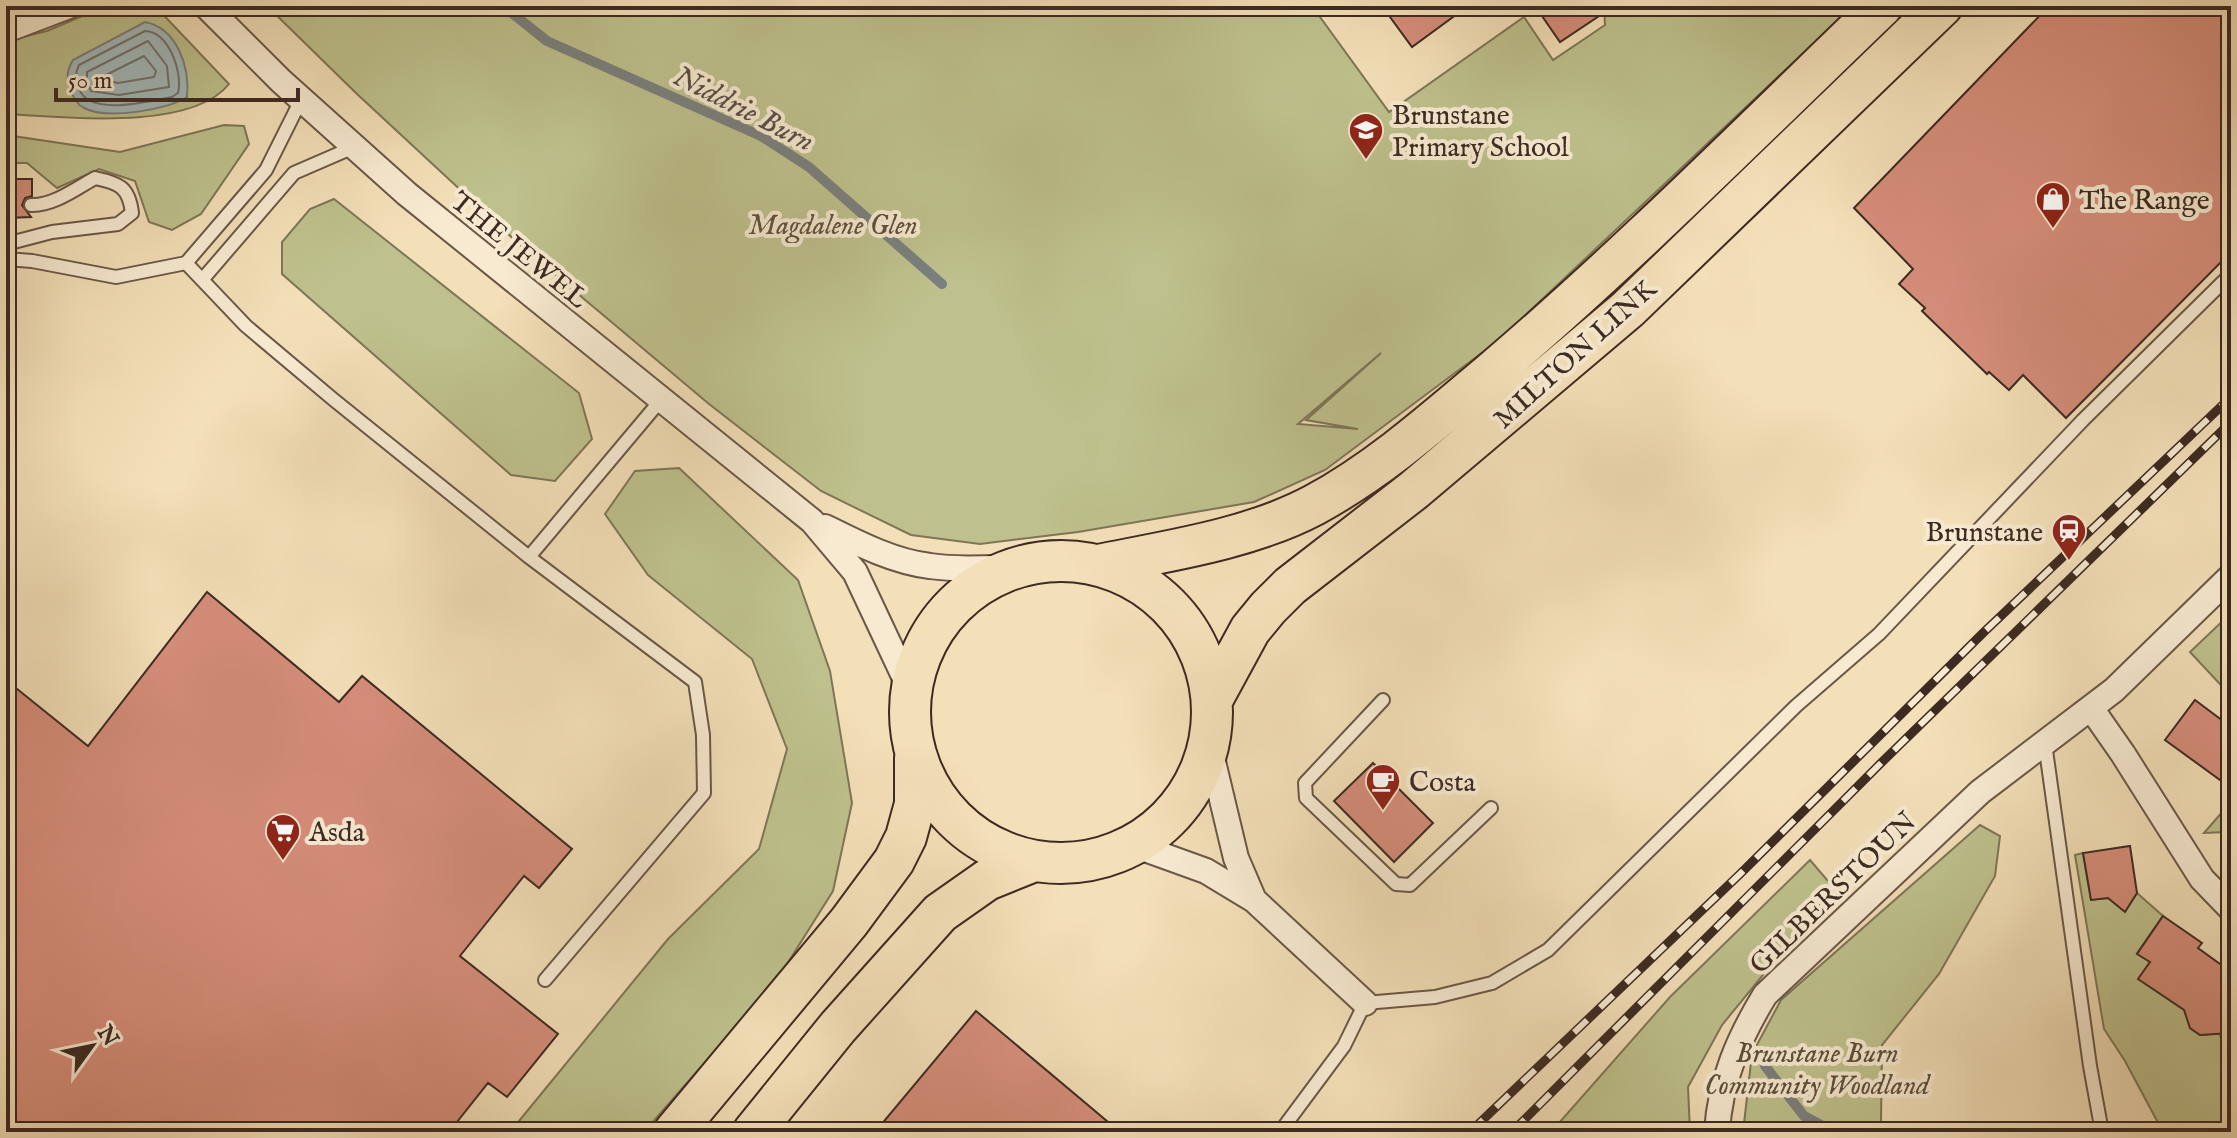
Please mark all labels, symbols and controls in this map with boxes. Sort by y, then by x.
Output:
scale bar [56,52,298,102]
water label: Niddrie Burn [666,58,820,161]
text: 50 m [68,66,112,97]
place label: Brunstane Primary School [1392,99,1569,166]
school or university icon: Brunstane Primary School [1347,111,1385,161]
shop icon: The Range [2034,180,2072,230]
place label: The Range [2079,184,2210,219]
street label: THE JEWEL [443,185,594,317]
park label: Magdalene Glen [748,209,918,244]
street label: MILTON LINK [1487,272,1665,437]
station icon: Brunstane [2050,512,2088,562]
place label: Brunstane [1925,516,2043,551]
cafe icon: Costa [1364,762,1402,812]
place label: Costa [1409,766,1477,801]
street label: GILBERSTOUN [1743,805,1925,982]
supermarket icon: Asda [264,812,302,862]
place label: Asda [308,816,366,851]
north arrow [52,1006,132,1086]
text: N [90,1020,124,1052]
park label: Brunstane Burn Community Woodland [1704,1037,1931,1104]

